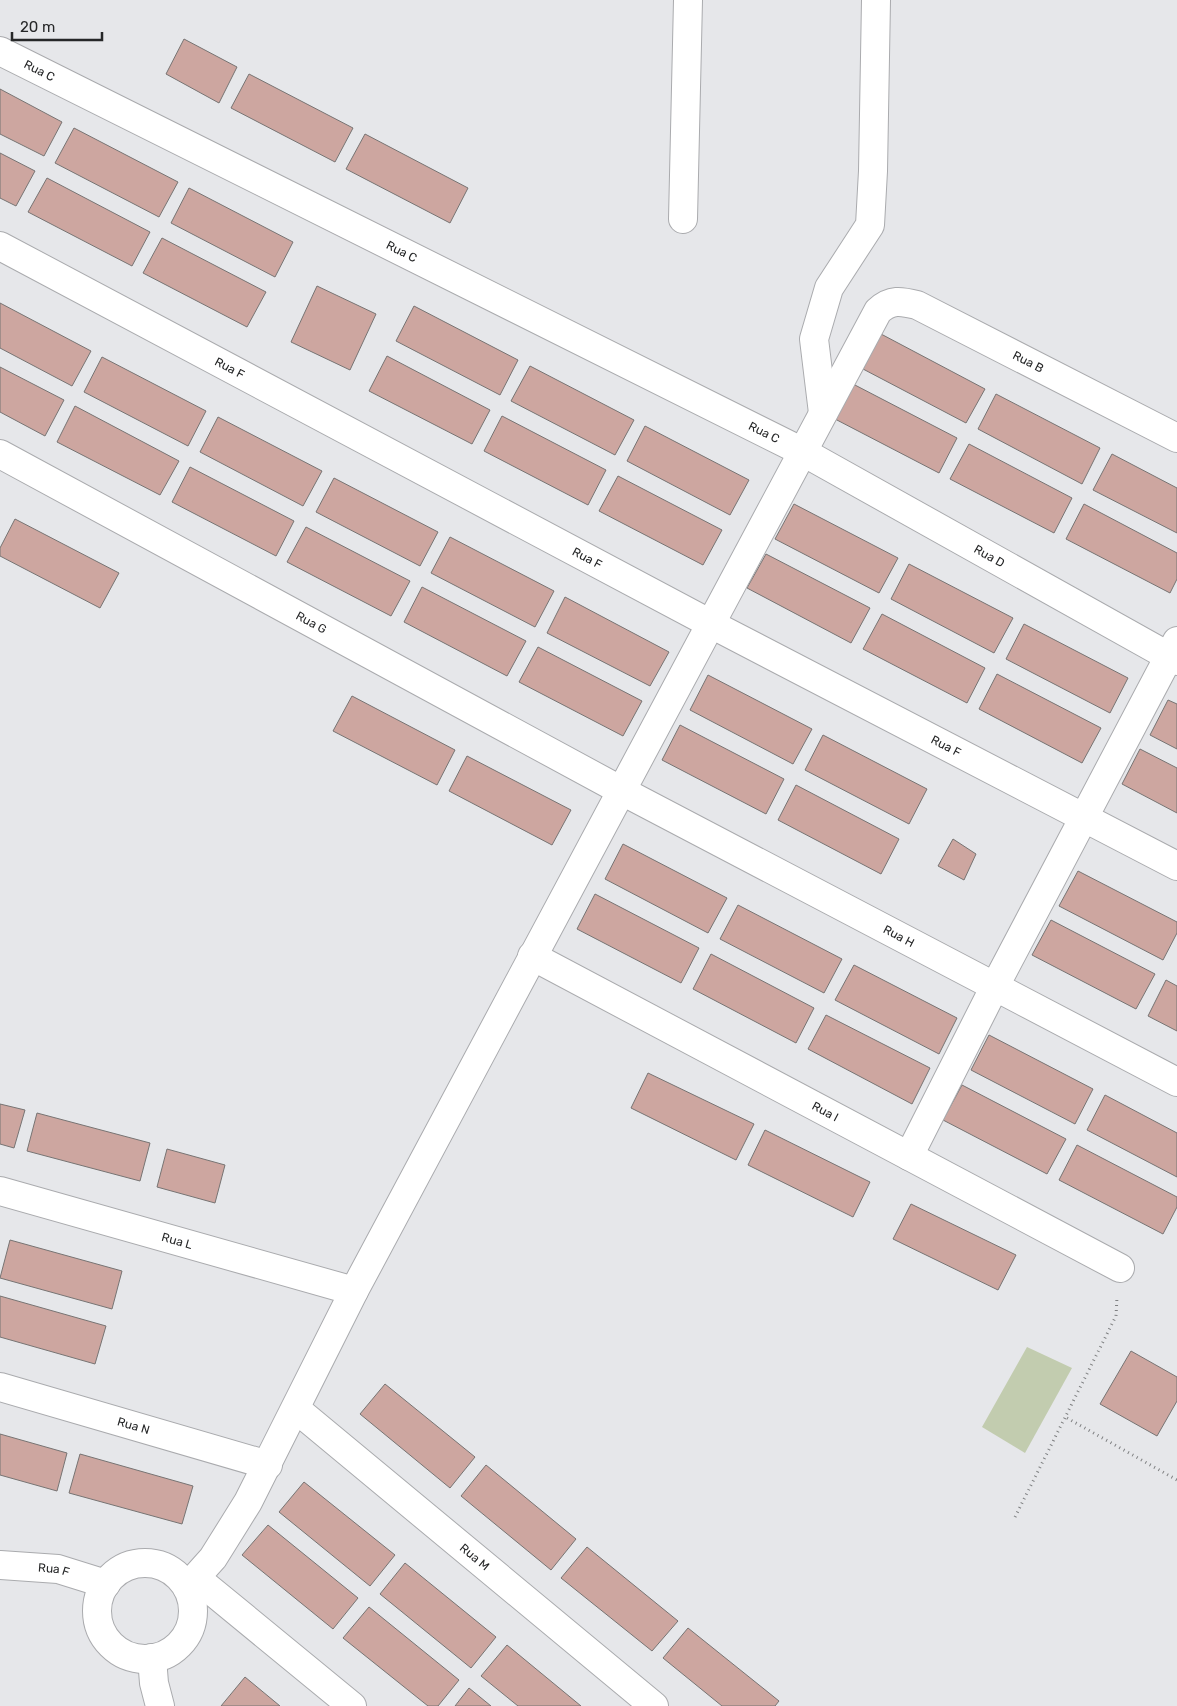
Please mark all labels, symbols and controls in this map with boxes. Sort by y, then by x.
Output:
scale bar [12,10,102,42]
text: 20 m [20,18,55,36]
street label: Rua C [22,57,57,84]
street label: Rua C [384,238,419,265]
street label: Rua B [1010,348,1046,376]
street label: Rua F [212,354,247,382]
street label: Rua C [746,419,782,446]
street label: Rua D [972,542,1007,570]
street label: Rua F [570,545,604,572]
street label: Rua G [293,609,329,637]
street label: Rua F [929,733,963,760]
street label: Rua H [881,922,917,950]
street label: Rua I [810,1099,841,1124]
street label: Rua L [160,1230,194,1252]
street label: Rua N [116,1415,151,1437]
street label: Rua M [457,1541,492,1573]
street label: Rua F [38,1561,71,1579]

